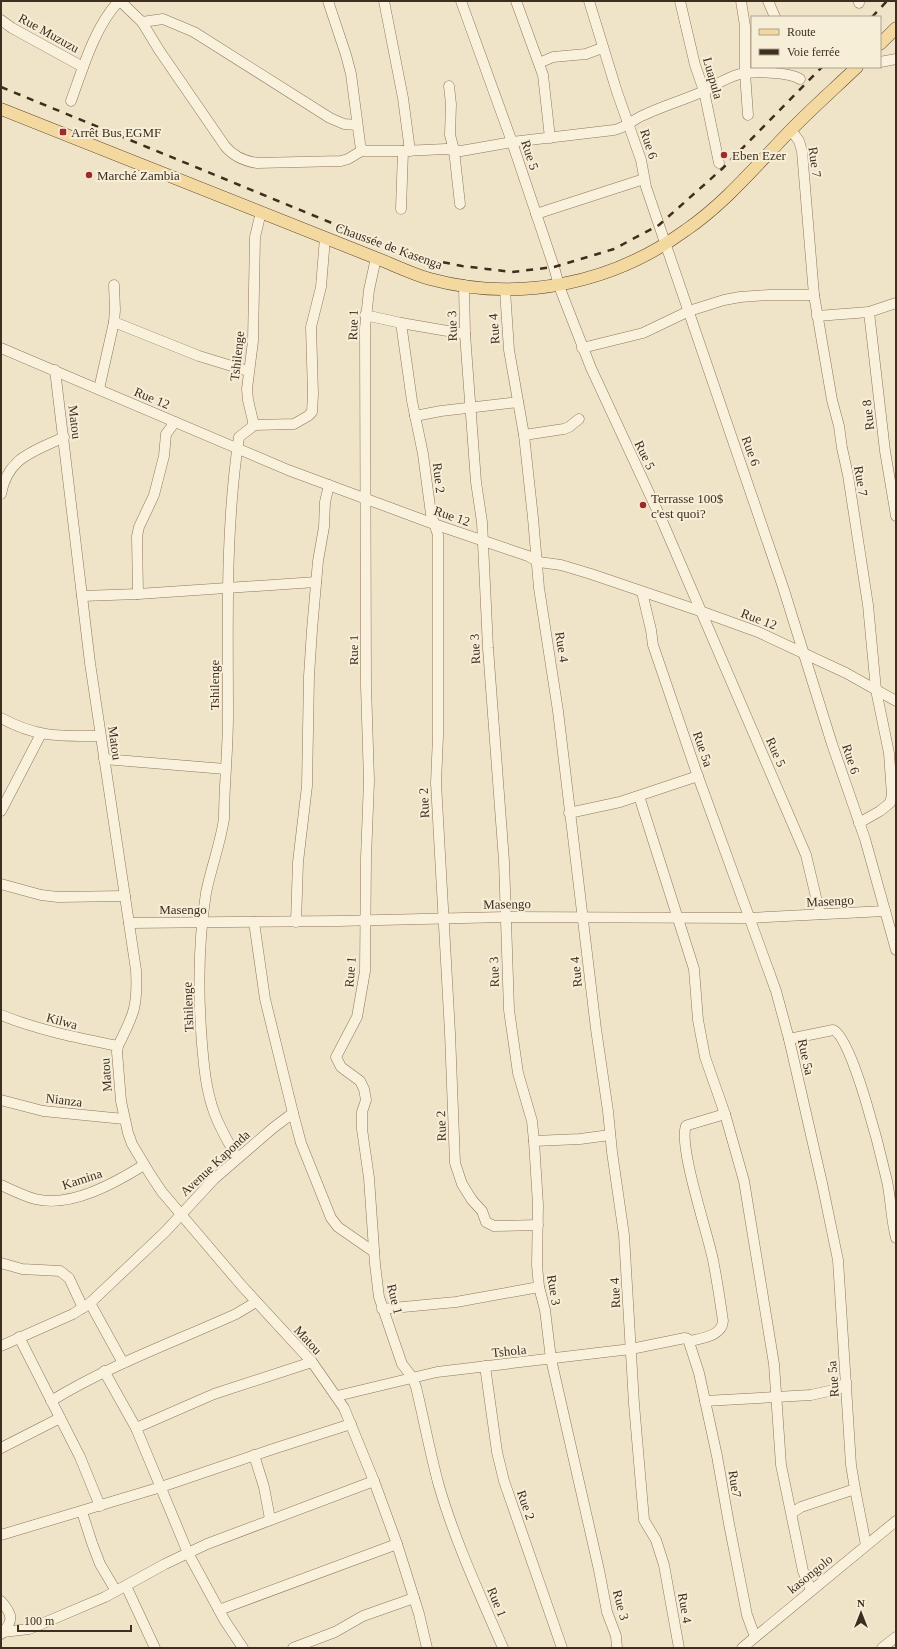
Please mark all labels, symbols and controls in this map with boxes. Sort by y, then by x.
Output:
street label: Rue Muzuzu [16,10,82,56]
legend [751,16,881,68]
text: Route [787,25,816,39]
text: Voie ferrée [787,45,840,59]
street label: Luapula [700,55,726,101]
place label: Arrêt Bus EGMF [71,125,161,140]
marker: Arrêt Bus EGMF [58,127,68,137]
street label: Rue 6 [637,127,661,161]
street label: Rue 5 [518,138,542,172]
street label: Rue 7 [805,146,825,179]
place label: Eben Ezer [732,148,786,163]
marker: Eben Ezer [719,150,729,160]
place label: Marché Zambia [97,168,180,183]
marker: Marché Zambia [84,170,94,180]
street label: Chaussée de Kasenga [334,220,445,272]
street label: Rue 1 [345,309,361,341]
street label: Rue 3 [444,310,460,342]
street label: Rue 4 [485,313,503,345]
street label: Tshilenge [227,330,247,382]
street label: Rue 12 [132,384,172,412]
street label: Rue 8 [859,399,877,431]
street label: Matou [65,404,85,440]
street label: Rue 6 [739,434,763,468]
street label: Rue 5 [632,438,658,472]
street label: Rue 2 [430,462,448,494]
street label: Rue 7 [851,465,871,498]
place label: Terrasse 100$ c'est quoi? [651,491,724,521]
marker: Terrasse 100$ c'est quoi? [638,500,648,510]
street label: Rue 12 [432,503,472,529]
street label: Rue 12 [739,605,779,633]
street label: Rue 4 [552,631,572,664]
street label: Rue 3 [467,633,483,665]
street label: Rue 1 [346,635,361,665]
street label: Tshilenge [207,660,222,710]
street label: Matou [105,725,125,761]
street label: Rue 5a [690,729,716,769]
street label: Rue 5 [763,735,789,769]
street label: Rue 6 [839,742,863,776]
street label: Rue 2 [416,787,432,819]
street label: Masengo [806,892,854,910]
street label: Masengo [483,896,531,912]
street label: Masengo [159,902,207,917]
street label: Rue 4 [567,955,585,988]
street label: Rue 1 [341,956,359,988]
street label: Rue 3 [486,956,502,988]
street label: Tshilenge [180,981,196,1032]
street label: Kilwa [45,1010,80,1032]
street label: Rue 5a [795,1038,817,1077]
street label: Matou [97,1057,115,1092]
street label: Nianza [45,1090,83,1110]
street label: Rue 2 [433,1110,449,1142]
street label: Avenue Kaponda [177,1127,253,1199]
street label: Kamina [60,1165,104,1192]
street label: Rue 3 [544,1274,564,1306]
street label: Rue 4 [607,1277,623,1309]
street label: Rue 1 [384,1282,406,1316]
street label: Matou [291,1322,325,1358]
street label: Tshola [491,1342,527,1360]
street label: Rue 5a [824,1360,842,1398]
street label: Rue7 [725,1469,745,1499]
street label: Rue 2 [514,1488,538,1522]
street label: kasongolo [785,1551,835,1597]
street label: Rue 1 [484,1585,510,1619]
street label: Rue 3 [610,1588,632,1622]
street label: Rue 4 [675,1592,695,1625]
north arrow [841,1593,881,1633]
text: N [857,1597,865,1609]
scale bar [18,1607,131,1633]
text: 100 m [24,1614,55,1628]

